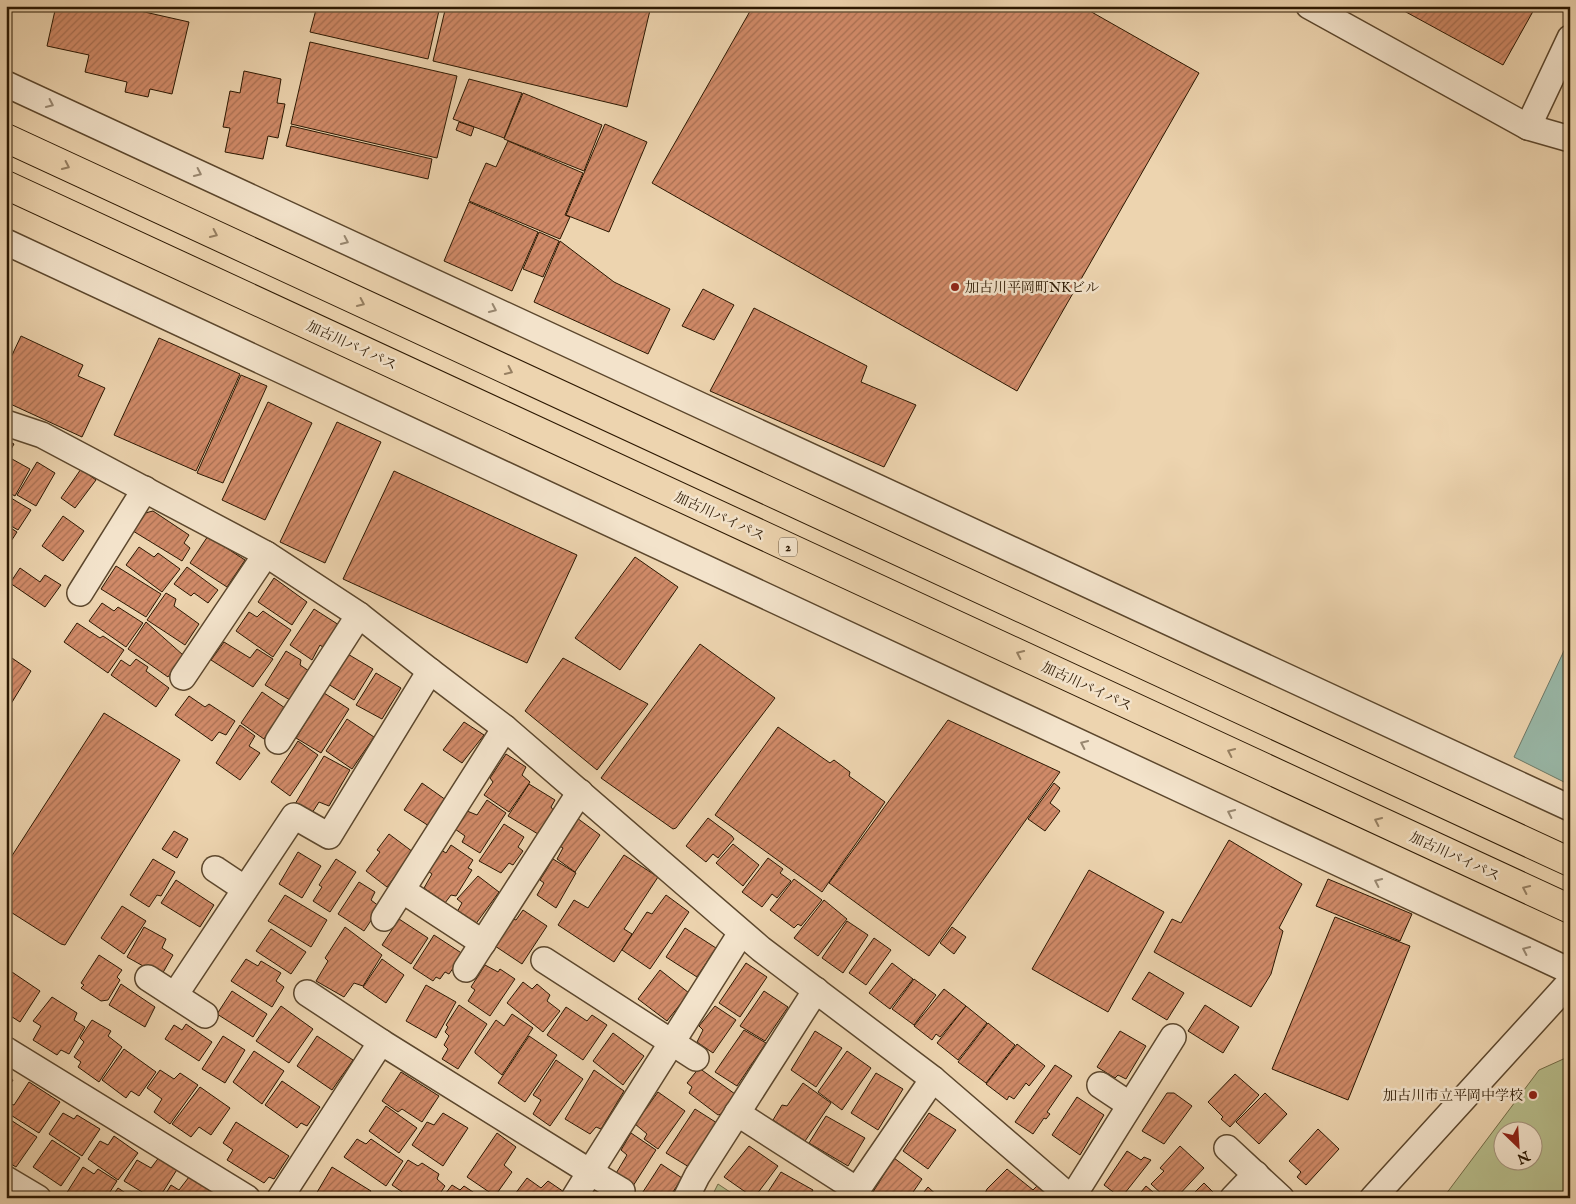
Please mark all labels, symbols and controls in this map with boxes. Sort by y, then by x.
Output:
one-way arrow [45,98,54,108]
one-way arrow [61,160,70,171]
one-way arrow [193,166,202,177]
one-way arrow [209,228,218,239]
one-way arrow [340,234,349,245]
place label: 加古川平岡町NKビル [965,279,1099,297]
marker: 加古川平岡町NKビル [949,281,961,293]
one-way arrow [356,296,365,307]
one-way arrow [488,303,497,313]
street label: 加古川バイパス [303,317,400,375]
one-way arrow [504,365,513,375]
street label: 加古川バイパス [671,488,768,546]
road number: 2 [779,538,797,556]
one-way arrow [1016,650,1025,661]
street label: 加古川バイパス [1038,658,1135,716]
one-way arrow [1080,740,1089,751]
one-way arrow [1227,748,1236,759]
one-way arrow [1227,809,1236,819]
one-way arrow [1374,816,1383,827]
street label: 加古川バイパス [1406,828,1503,886]
one-way arrow [1374,877,1383,888]
one-way arrow [1522,885,1531,895]
one-way arrow [1522,947,1531,957]
place label: 加古川市立平岡中学校 [1383,1087,1523,1105]
marker: 加古川市立平岡中学校 [1527,1089,1539,1101]
north arrow [1494,1122,1544,1172]
text: N [1514,1146,1533,1168]

